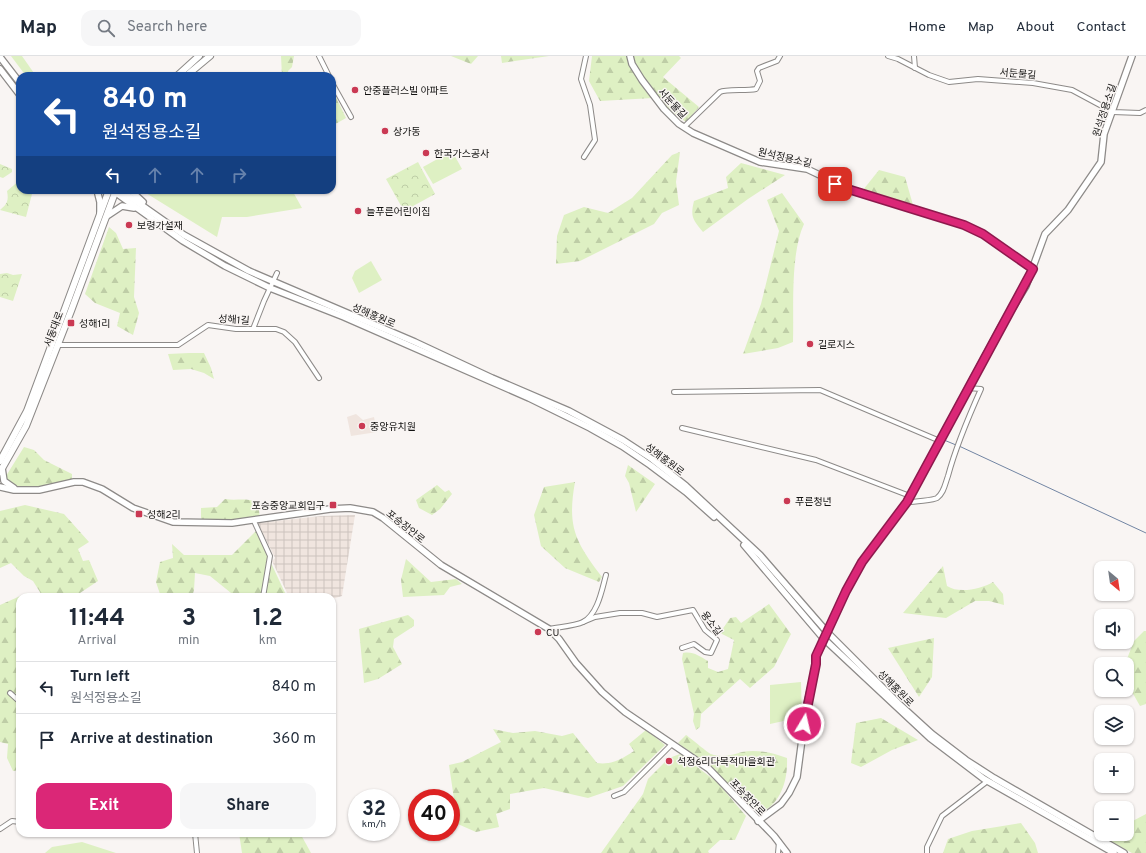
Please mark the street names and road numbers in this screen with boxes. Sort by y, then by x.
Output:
street label: 서둔물길 [999,66,1037,83]
street label: 원석정용소길 [1091,82,1120,139]
street label: 서둔물길 [655,86,689,122]
street label: 원석정용소길 [756,146,813,171]
street label: 성해홍원로 [350,301,397,331]
street label: 서동대로 [42,310,67,349]
street label: 성해1길 [218,313,250,328]
street label: 성해홍원로 [642,441,686,479]
street label: 포승장안로 [383,508,427,547]
street label: 용소길 [697,609,724,639]
street label: 성해홍원로 [874,668,916,710]
street label: 포승장안로 [726,777,768,819]

